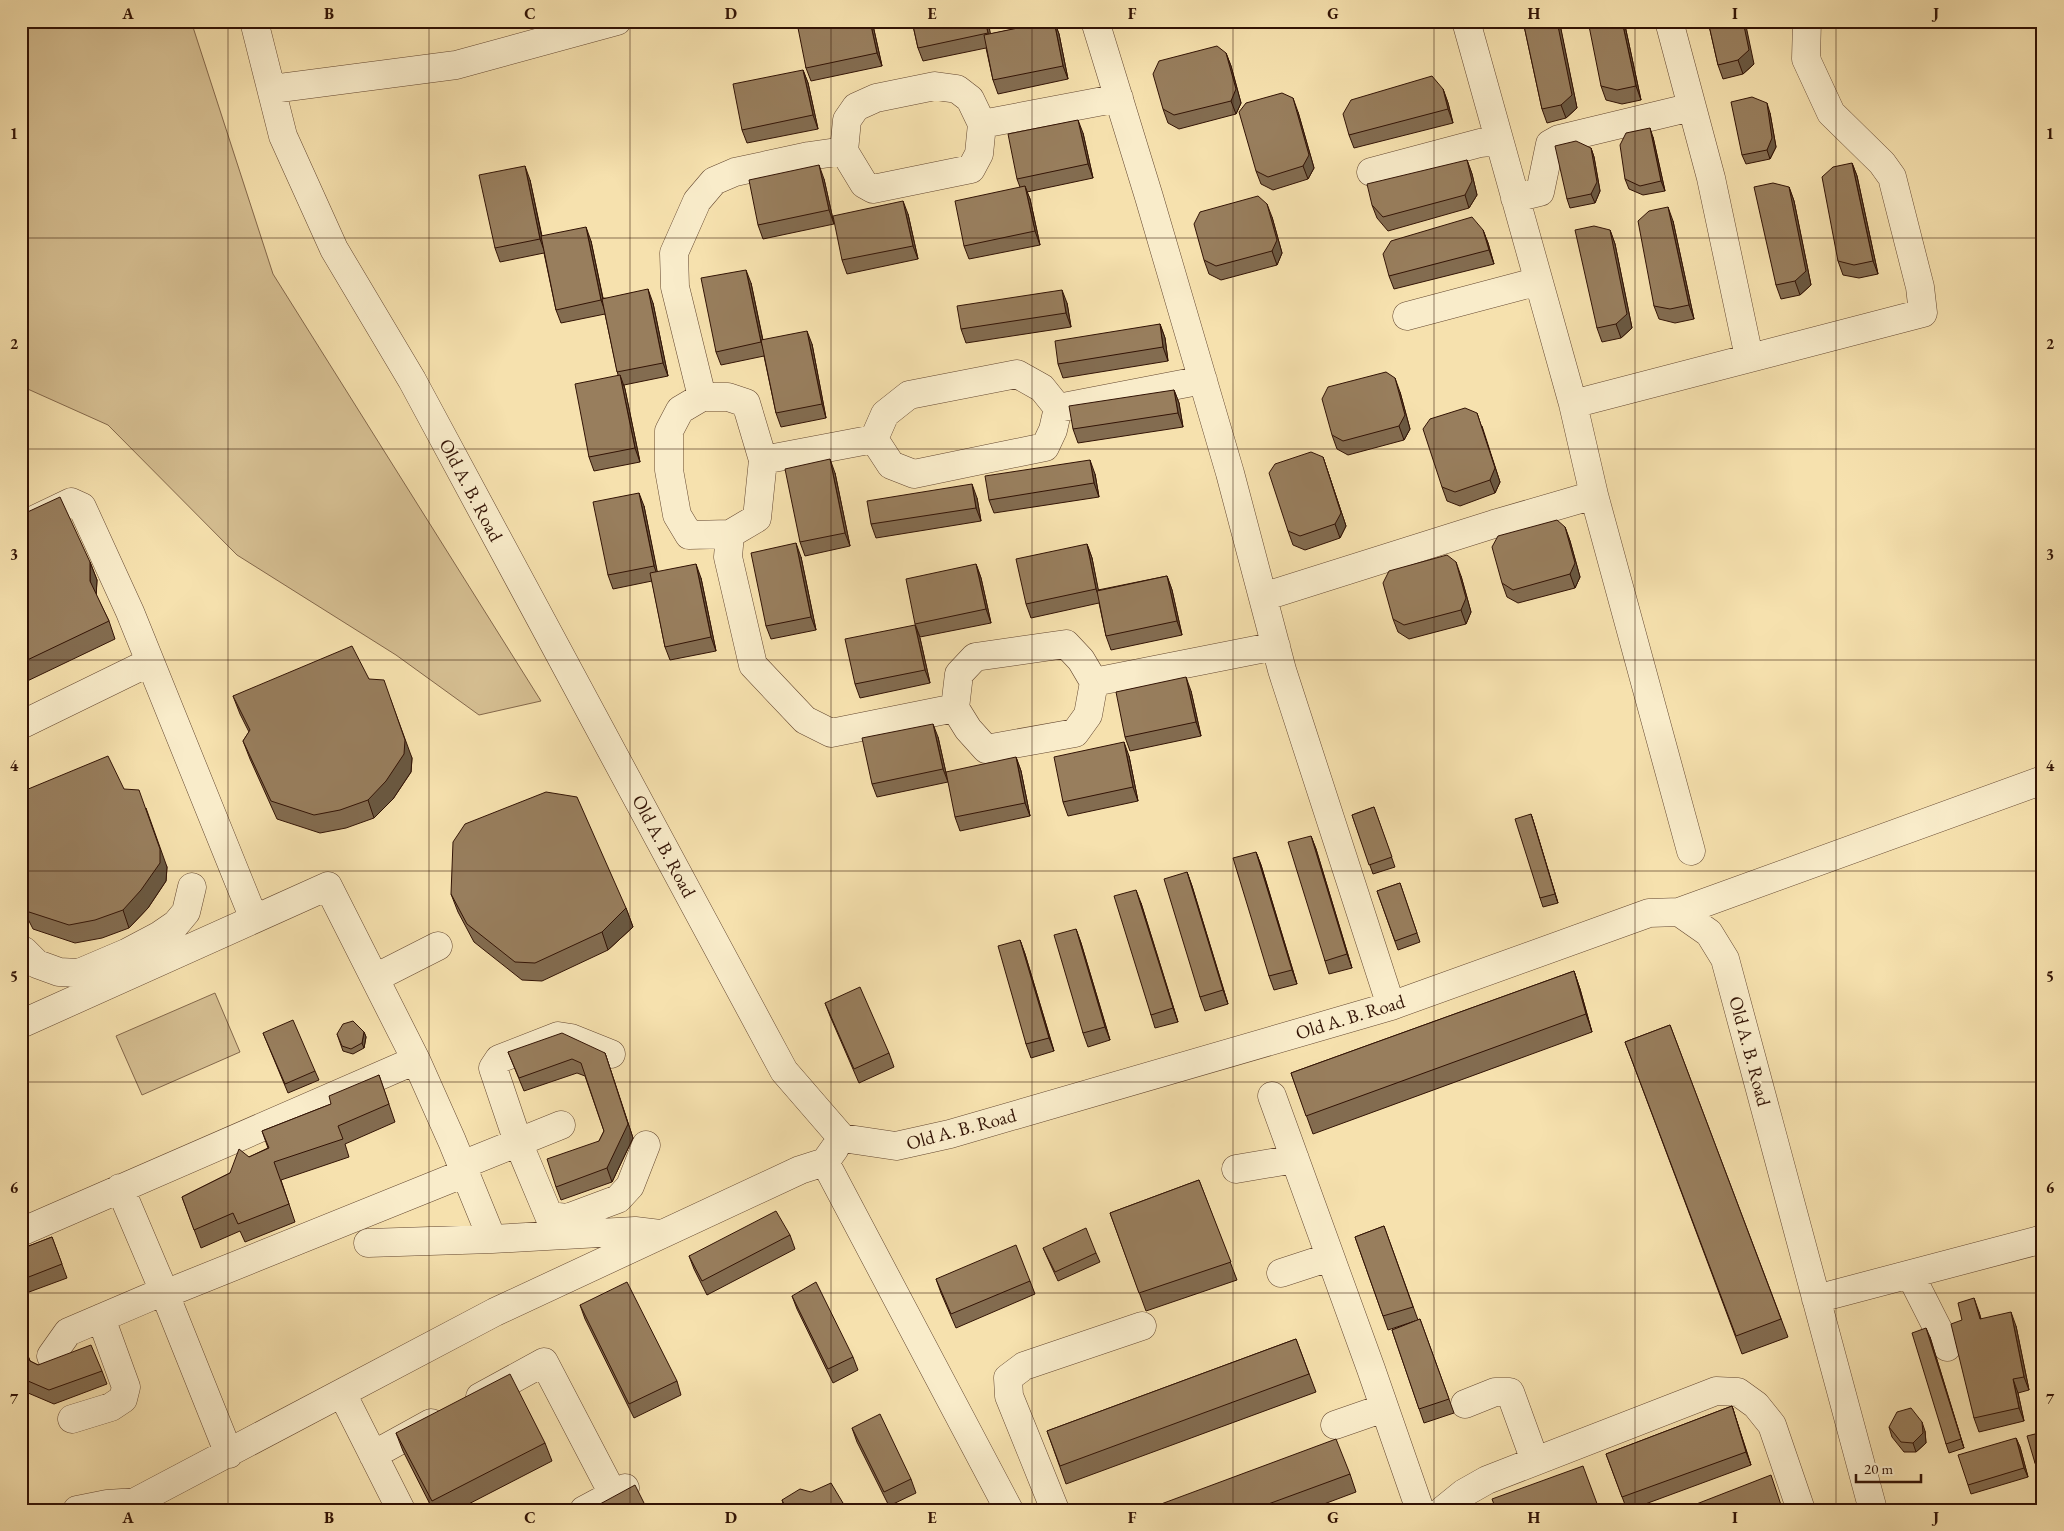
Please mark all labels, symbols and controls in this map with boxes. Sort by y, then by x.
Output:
text: A [121,3,134,24]
text: B [324,3,334,24]
text: C [524,3,536,24]
text: D [725,3,737,24]
text: E [927,3,937,24]
text: F [1128,3,1137,24]
text: G [1327,3,1339,24]
text: H [1528,3,1541,24]
text: I [1732,3,1738,24]
text: J [1931,3,1939,24]
text: 1 [10,123,18,144]
text: 1 [2046,123,2054,144]
text: 2 [10,333,19,354]
text: 2 [2046,333,2055,354]
street label: Old A. B. Road [433,434,509,546]
text: 3 [10,544,18,565]
text: 3 [2046,544,2054,565]
text: 4 [10,755,19,776]
text: 4 [2046,755,2055,776]
street label: Old A. B. Road [626,790,702,902]
text: 5 [10,966,18,987]
text: 5 [2046,966,2054,987]
street label: Old A. B. Road [1292,988,1408,1045]
street label: Old A. B. Road [1723,993,1777,1109]
street label: Old A. B. Road [903,1102,1019,1156]
text: 6 [10,1177,19,1198]
text: 6 [2046,1177,2055,1198]
text: 7 [10,1388,19,1409]
text: 7 [2046,1388,2055,1409]
scale bar [1856,1451,1922,1483]
text: 20 m [1864,1459,1893,1478]
text: A [121,1507,134,1528]
text: B [324,1507,334,1528]
text: C [524,1507,536,1528]
text: D [725,1507,737,1528]
text: E [927,1507,937,1528]
text: F [1128,1507,1137,1528]
text: G [1327,1507,1339,1528]
text: H [1528,1507,1541,1528]
text: I [1732,1507,1738,1528]
text: J [1931,1507,1939,1528]

